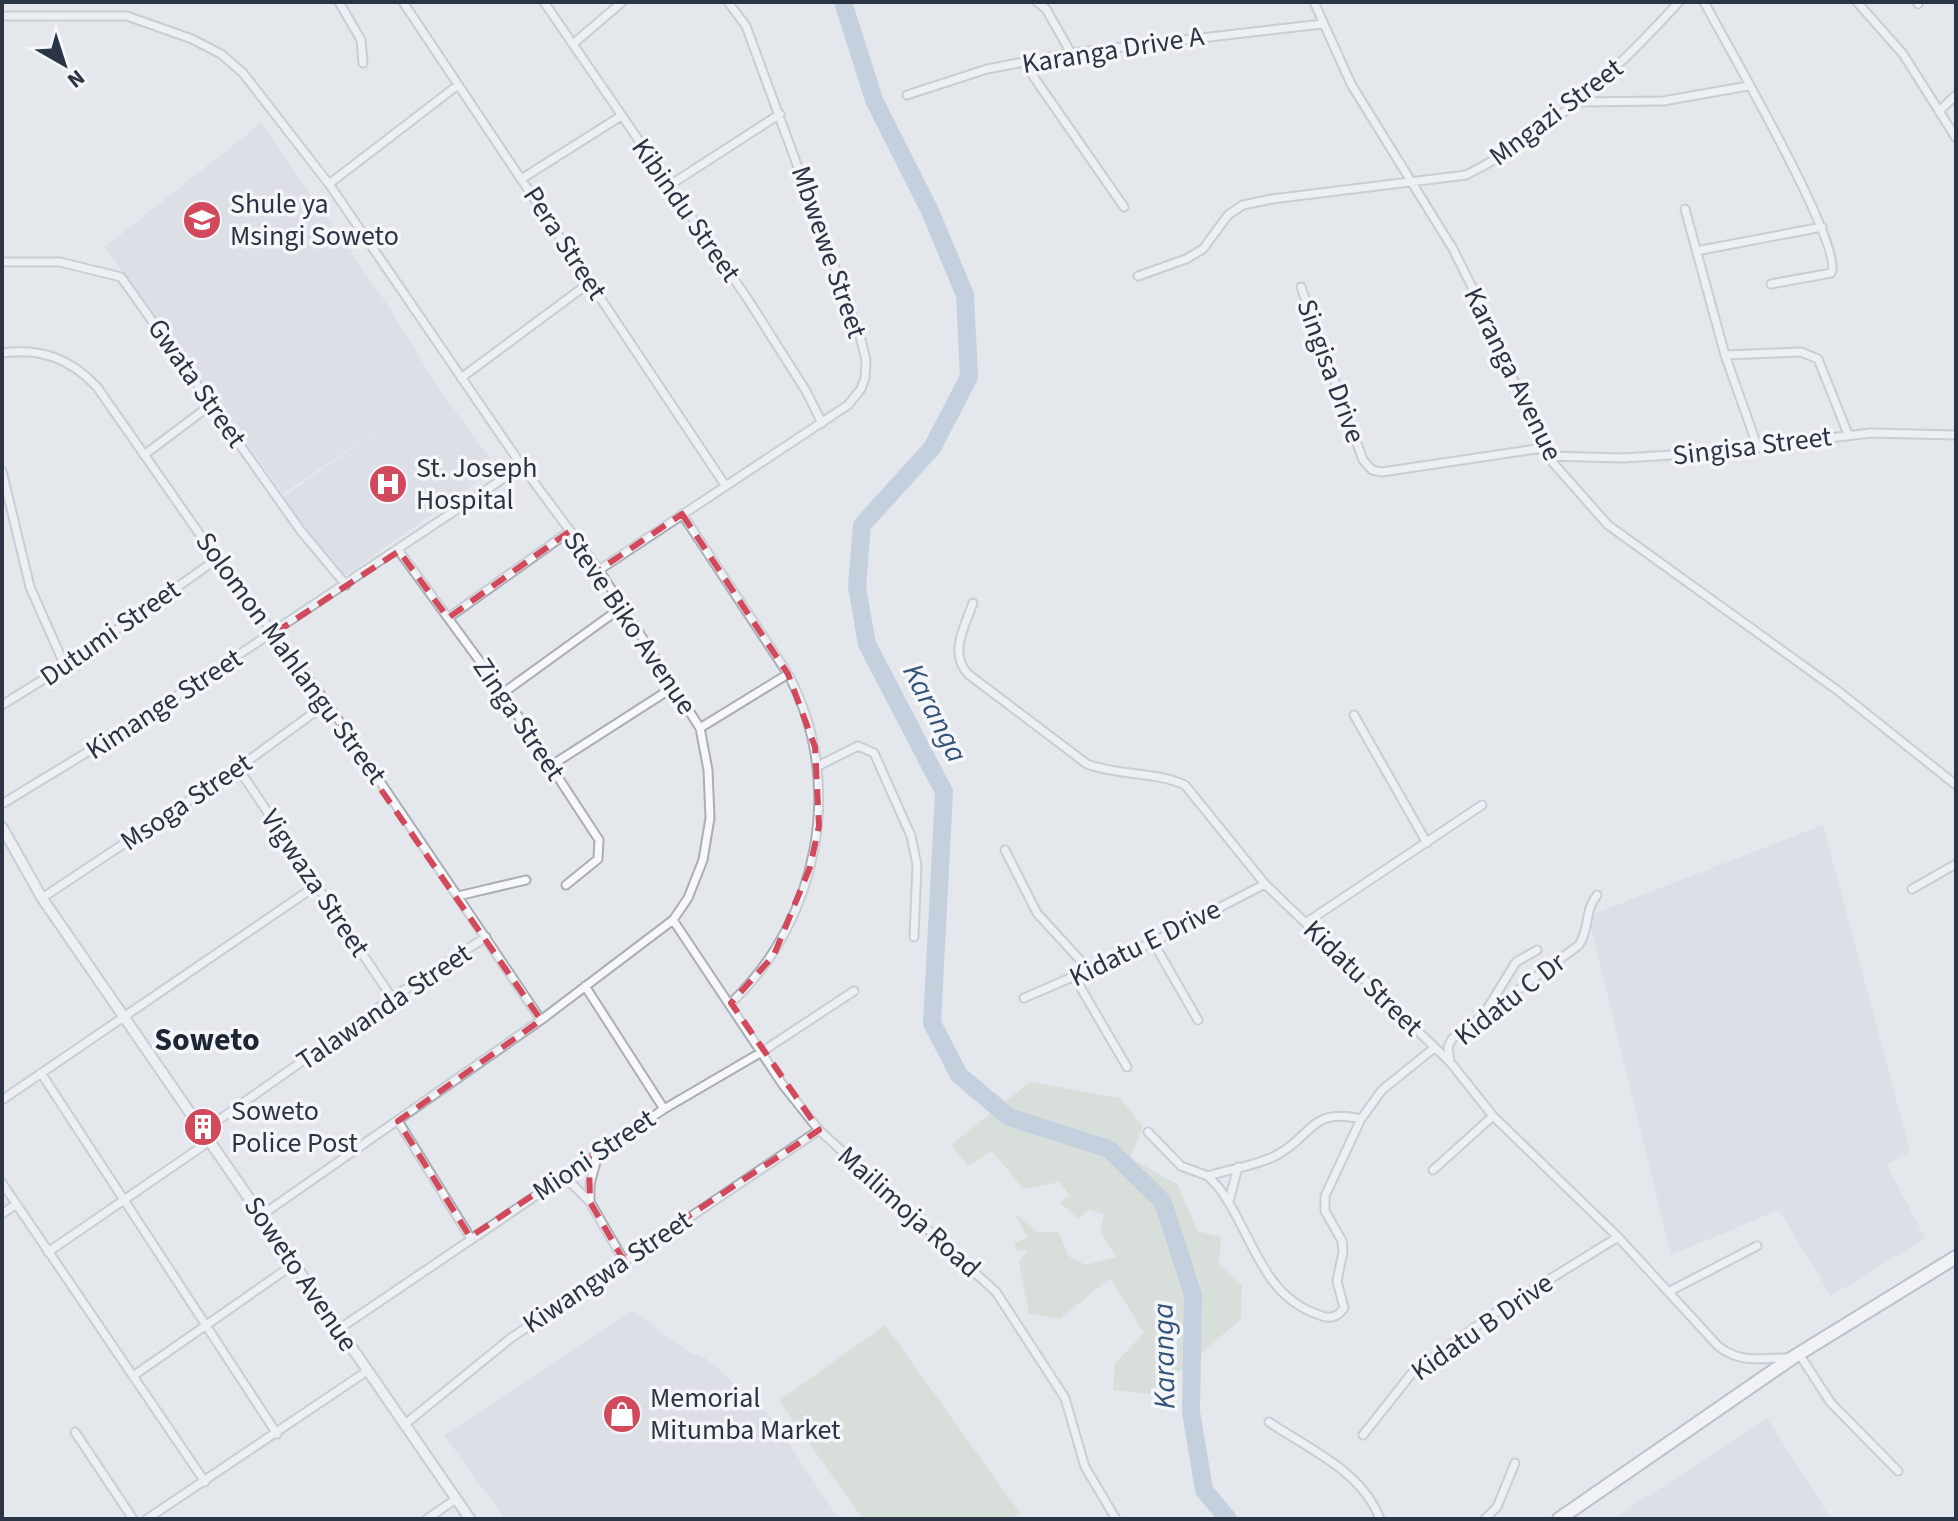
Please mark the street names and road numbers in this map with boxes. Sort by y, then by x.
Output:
street label: Karanga Drive A [1019,16,1208,84]
street label: Mngazi Street [1481,48,1632,176]
street label: Kibindu Street [622,130,751,290]
street label: Mbwewe Street [781,161,877,344]
street label: Pera Street [513,178,617,308]
street label: Karanga Avenue [1454,281,1572,467]
street label: Singisa Drive [1287,294,1375,448]
street label: Gwata Street [138,310,257,456]
street label: Singisa Street [1670,416,1834,476]
street label: Steve Biko Avenue [554,523,706,723]
street label: Solomon Mahlangu Street [186,524,397,793]
street label: Dutumi Street [32,570,189,696]
street label: Kimange Street [78,638,250,770]
street label: Zinga Street [463,649,575,789]
street label: Msoga Street [112,743,260,861]
street label: Vigwaza Street [251,801,380,965]
street label: Kidatu E Drive [1063,889,1227,997]
street label: Kidatu Street [1294,911,1432,1046]
street label: Talawanda Street [289,933,480,1080]
street label: Kidatu C Dr [1446,943,1574,1055]
street label: Mioni Street [525,1099,664,1211]
street label: Mailimoja Road [829,1137,989,1287]
street label: Soweto Avenue [234,1188,368,1360]
street label: Kiwangwa Street [515,1200,700,1343]
street label: Kidatu B Drive [1403,1263,1561,1391]

